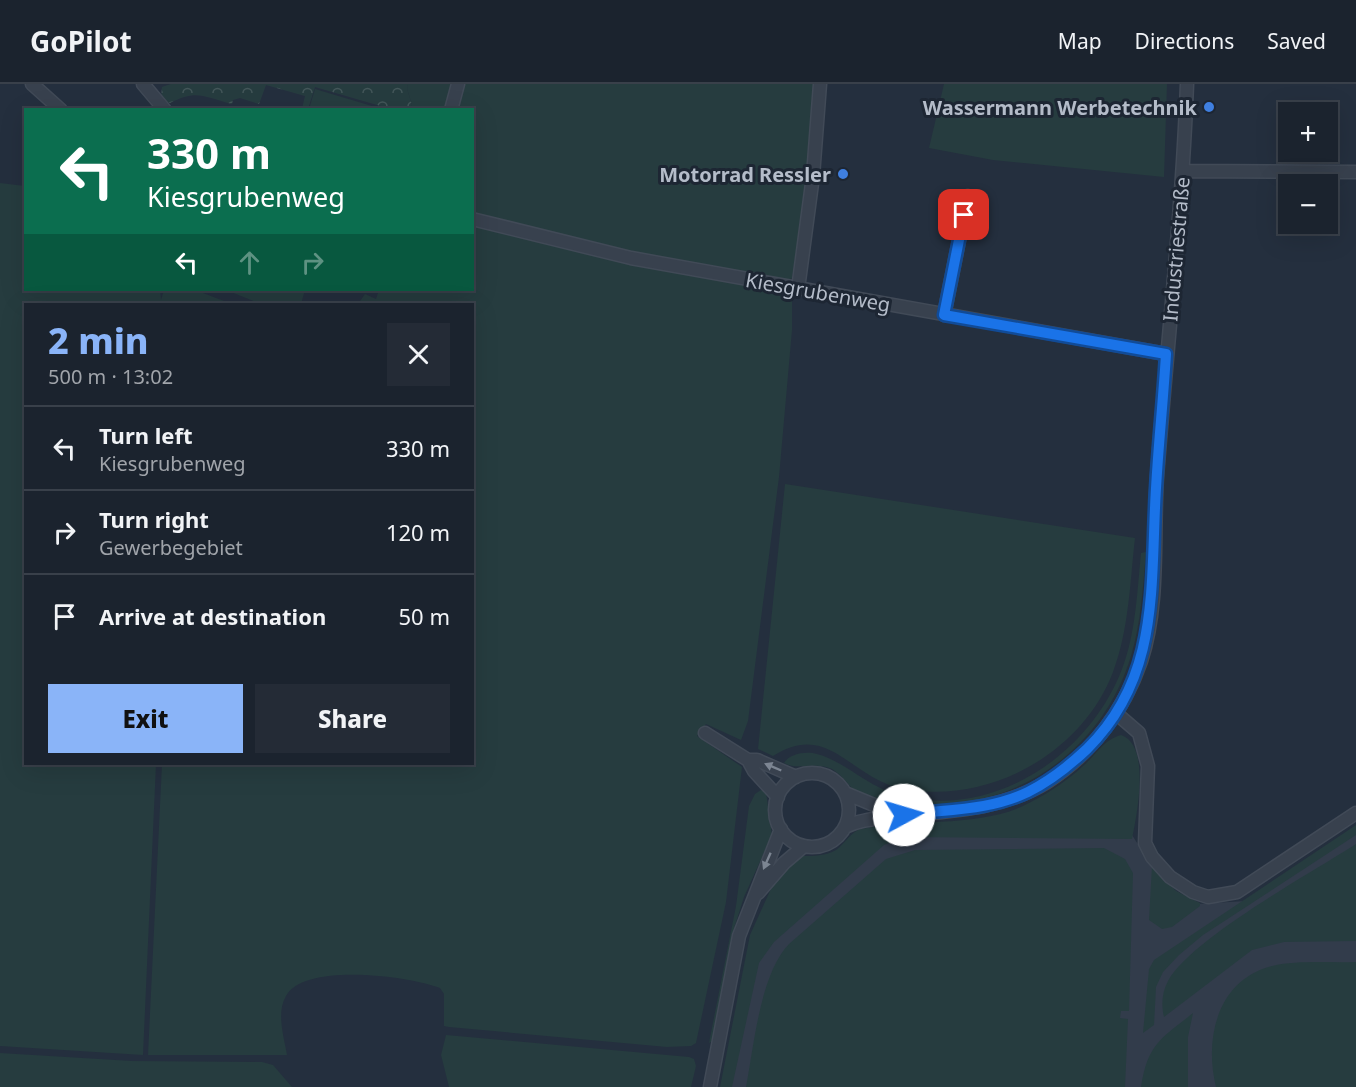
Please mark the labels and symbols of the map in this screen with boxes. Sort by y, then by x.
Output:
place label: Wassermann Werbetechnik [923,94,1198,121]
marker: Wassermann Werbetechnik [1202,100,1216,114]
place label: Motorrad Ressler [659,161,831,188]
marker: Motorrad Ressler [836,167,850,181]
street label: Industriestraße [1156,176,1196,322]
pin [938,189,989,240]
street label: Kiesgrubenweg [743,266,893,318]
one-way arrow [763,762,781,772]
position arrow [872,783,936,847]
one-way arrow [762,852,772,870]

